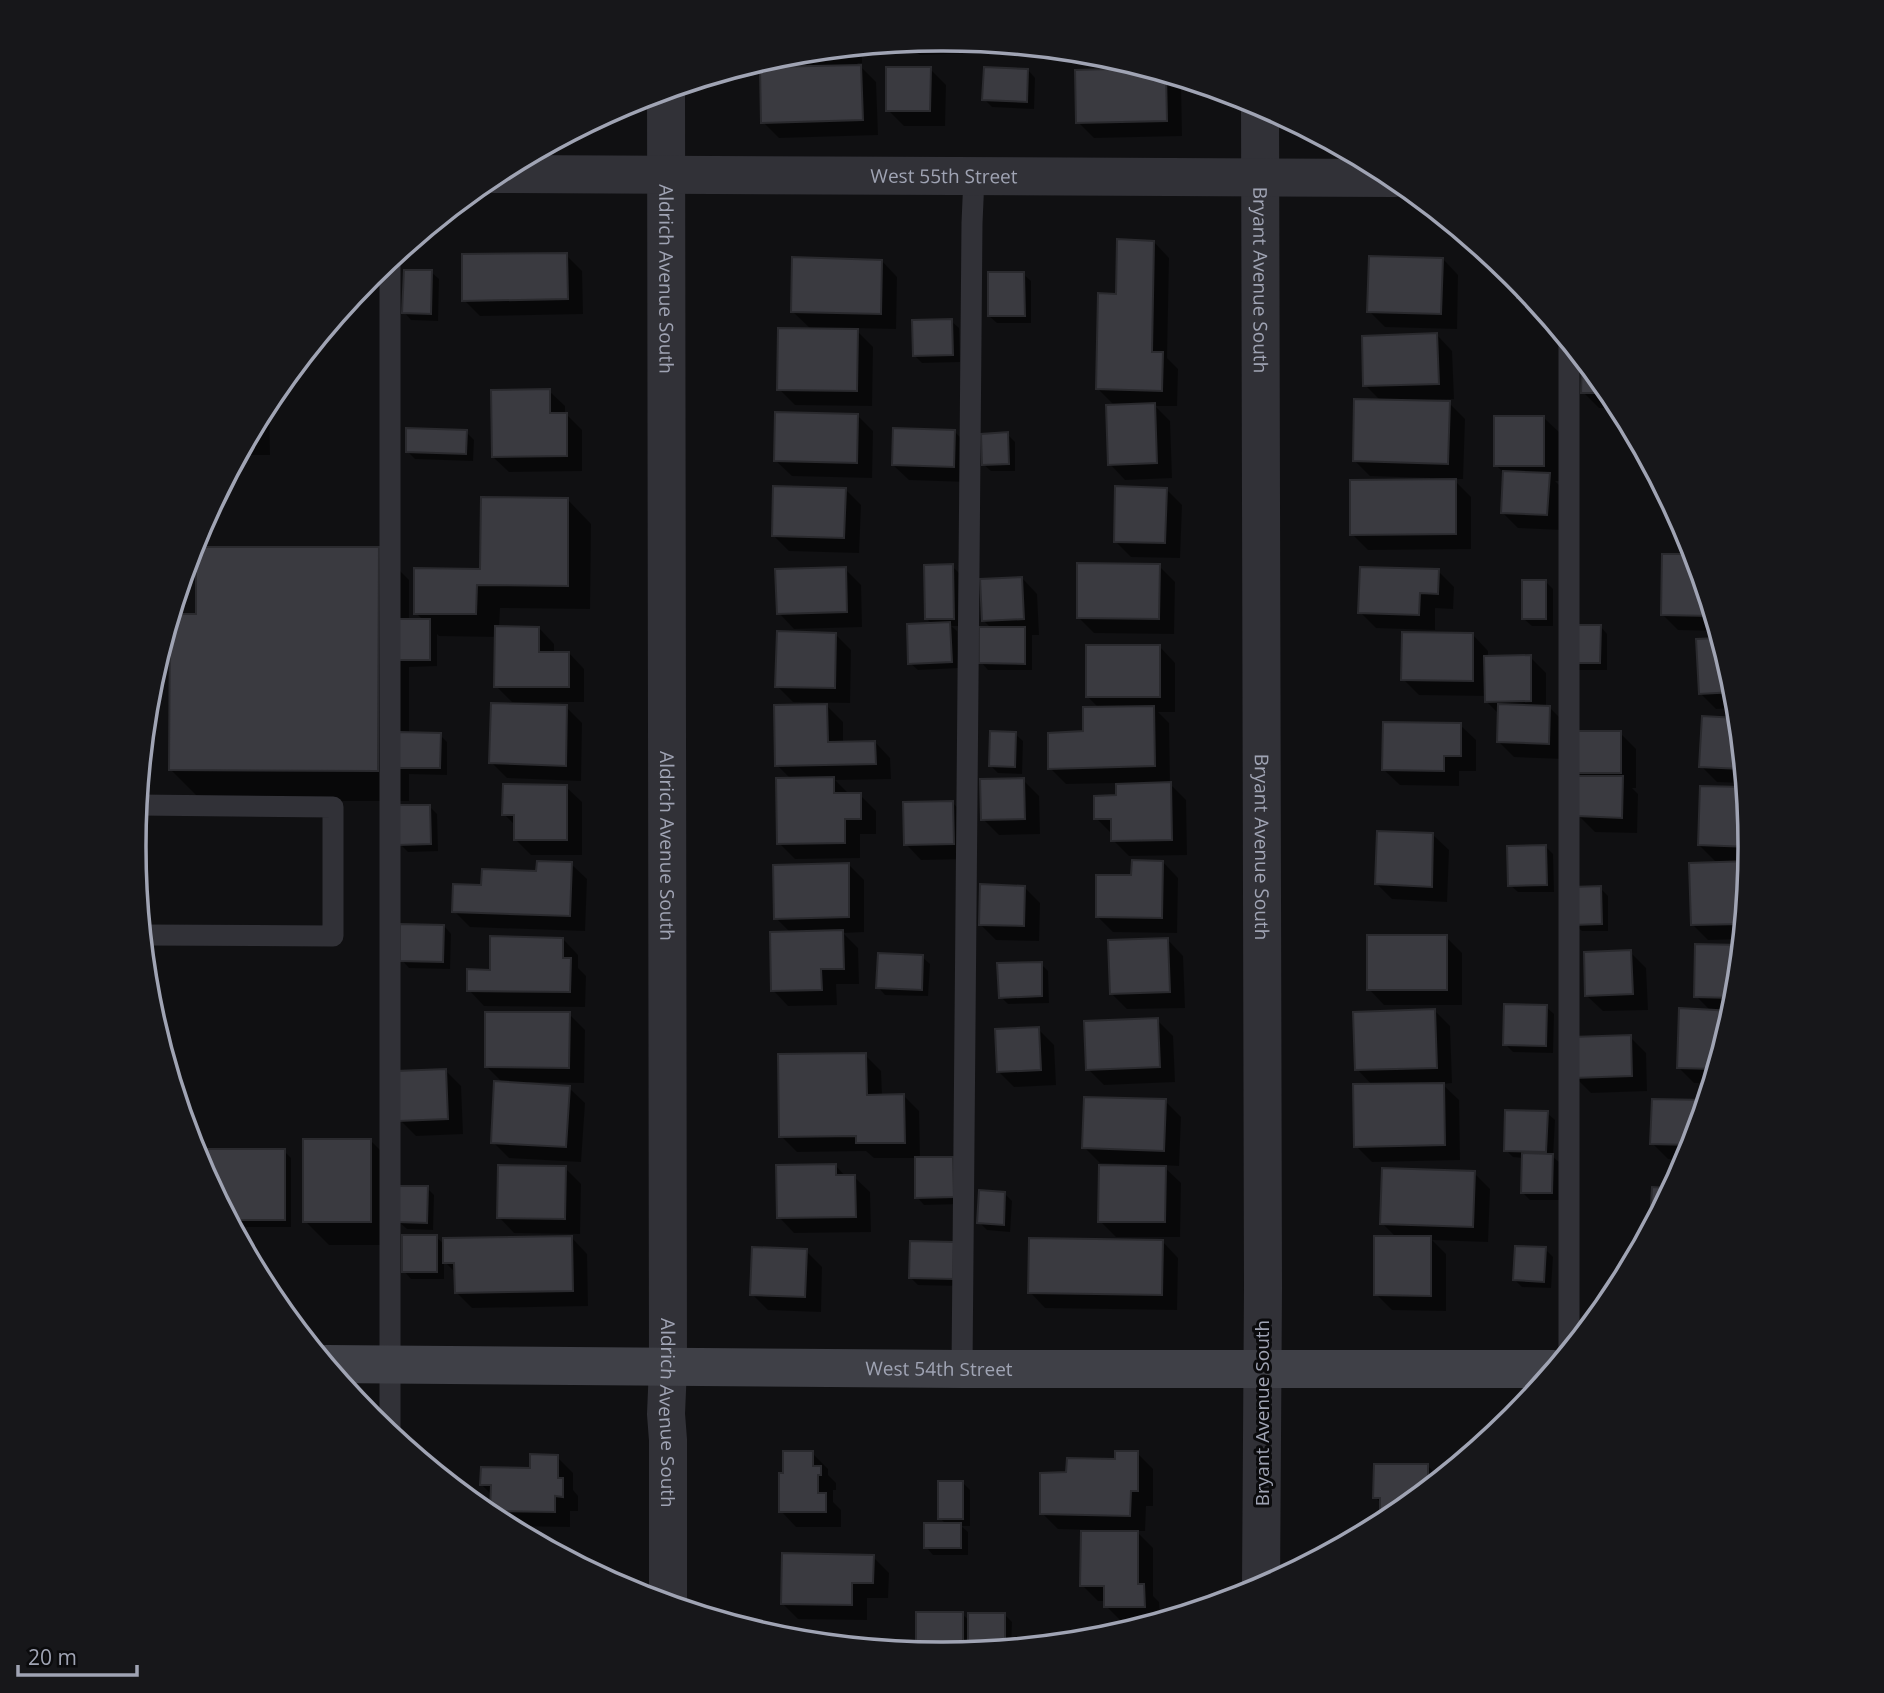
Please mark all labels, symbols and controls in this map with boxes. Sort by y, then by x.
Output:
street label: West 55th Street [870,163,1018,189]
street label: Aldrich Avenue South [653,184,679,374]
street label: Bryant Avenue South [1247,187,1274,373]
street label: Aldrich Avenue South [654,751,680,941]
street label: Bryant Avenue South [1249,754,1275,940]
street label: Aldrich Avenue South [653,1318,681,1508]
street label: Bryant Avenue South [1249,1320,1275,1506]
street label: West 54th Street [865,1355,1013,1382]
scale bar [18,1634,136,1678]
text: 20 m [28,1643,77,1671]

